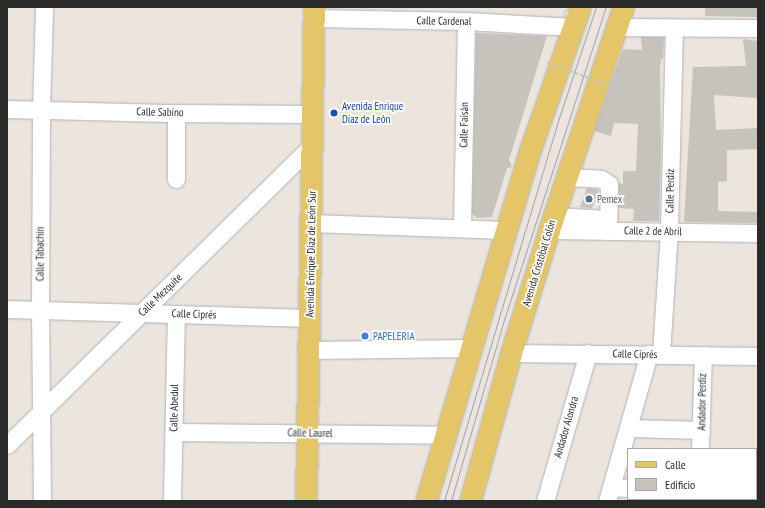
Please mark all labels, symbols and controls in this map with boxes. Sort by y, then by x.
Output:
street label: Calle Cardenal [417,14,471,28]
place label: Avenida Enrique Díaz de León [342,100,403,126]
street label: Calle Faisán [457,102,471,148]
street label: Calle Sabino [136,105,184,119]
marker: Avenida Enrique Díaz de León [329,108,339,118]
street label: Calle Perdiz [663,169,677,213]
street label: Avenida Enrique Díaz de León Sur [303,190,319,318]
place label: Pemex [597,192,622,206]
marker: Pemex [584,194,594,204]
street label: Avenida Cristóbal Colón [520,218,558,308]
street label: Calle 2 de Abril [624,224,682,238]
street label: Calle Tabachín [33,227,47,281]
street label: Calle Mezquite [135,271,185,319]
street label: Calle Ciprés [171,307,217,321]
place label: PAPELERIA [373,329,415,343]
marker: PAPELERIA [360,331,370,341]
street label: Calle Ciprés [612,347,658,361]
street label: Andador Perdiz [695,373,709,431]
street label: Calle Abedul [167,384,181,432]
street label: Andador Alondra [551,395,581,459]
street label: Calle Laurel [287,426,333,440]
legend [627,448,757,500]
text: Calle [665,457,686,472]
text: Edificio [665,477,695,492]

